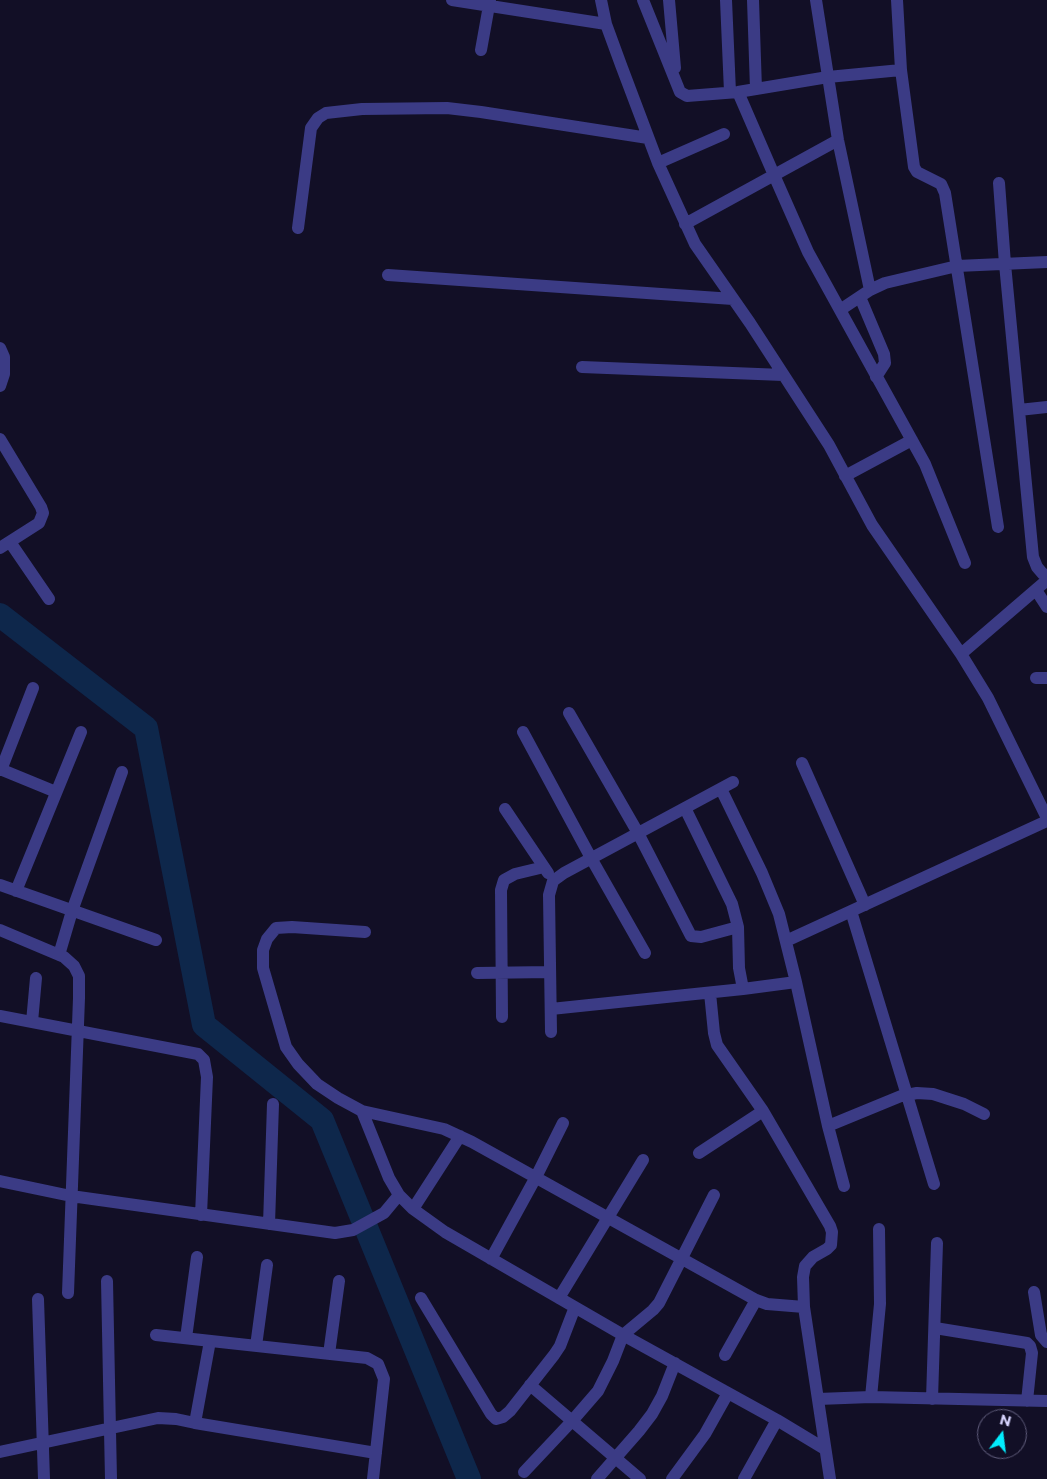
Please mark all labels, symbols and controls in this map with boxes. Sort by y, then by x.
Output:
north arrow [977,1409,1027,1459]
text: N [998,1410,1013,1431]

